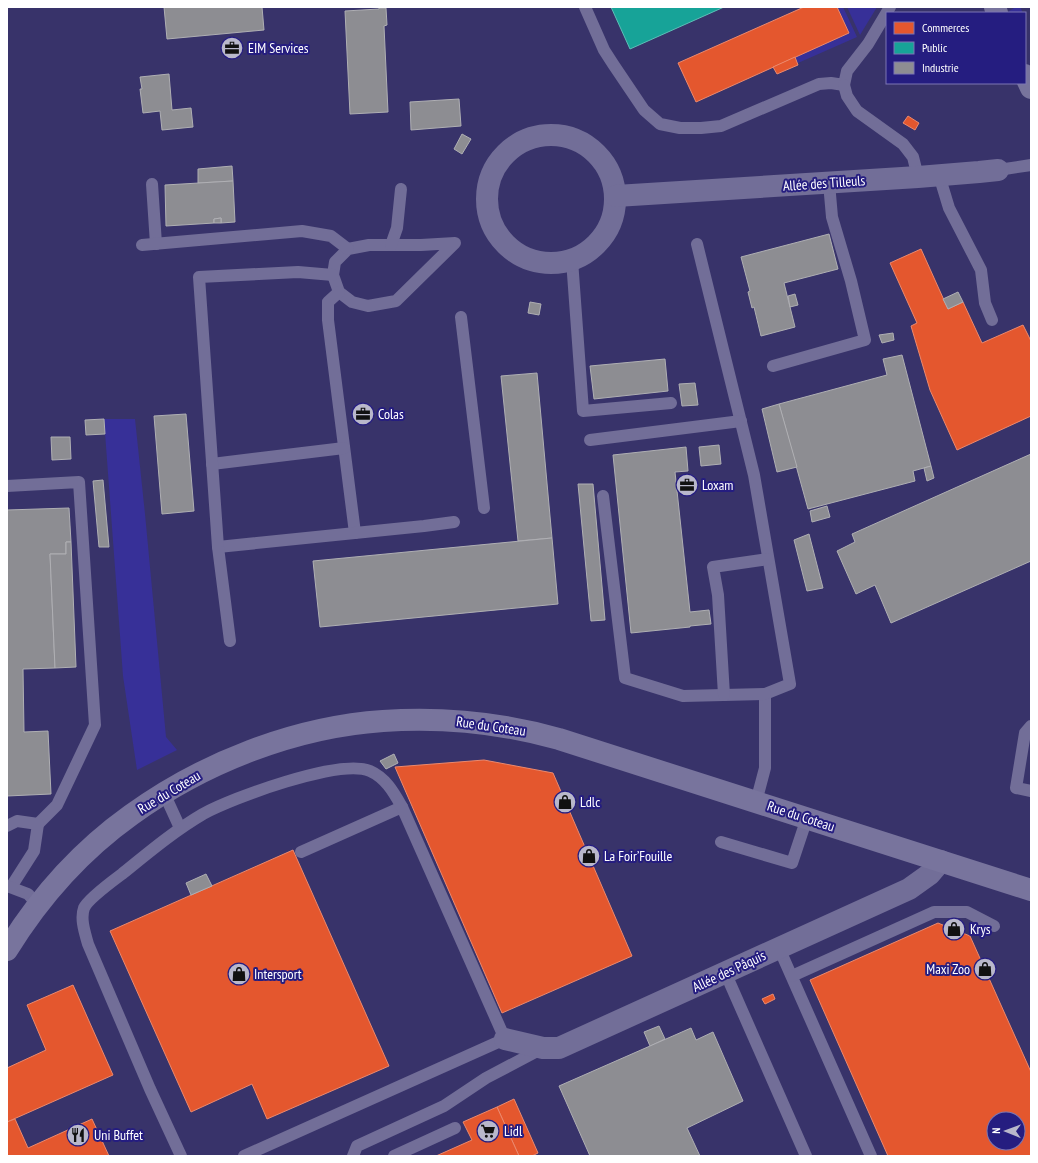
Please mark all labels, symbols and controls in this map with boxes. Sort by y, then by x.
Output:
legend [886,12,1026,84]
text: Commerces [922,20,969,35]
office icon: EIM Services [219,35,245,61]
place label: EIM Services [248,39,309,57]
text: Public [922,40,948,55]
text: Industrie [922,60,959,75]
street label: Allée des Tilleuls [782,171,866,195]
office icon: Colas [350,401,376,427]
place label: Colas [378,405,404,423]
office icon: Loxam [674,472,700,498]
place label: Loxam [702,476,733,494]
street label: Rue du Coteau [455,712,527,740]
street label: Rue du Coteau [134,766,204,818]
shop icon: Ldlc [552,789,578,815]
place label: Ldlc [580,793,600,811]
street label: Rue du Coteau [765,797,837,835]
shop icon: La Foir’Fouille [576,843,602,869]
place label: La Foir’Fouille [604,847,673,865]
shop icon: Krys [941,916,967,942]
place label: Krys [970,920,991,938]
street label: Allée des Pâquis [689,946,769,996]
shop icon: Maxi Zoo [972,956,998,982]
place label: Maxi Zoo [926,960,970,978]
shop icon: Intersport [226,961,252,987]
place label: Intersport [254,965,302,983]
north arrow [986,1111,1026,1151]
supermarket icon: Lidl [475,1118,501,1144]
restaurant icon: Uni Buffet [65,1122,91,1148]
place label: Lidl [504,1122,523,1140]
place label: Uni Buffet [94,1126,143,1144]
text: N [989,1128,1003,1134]

